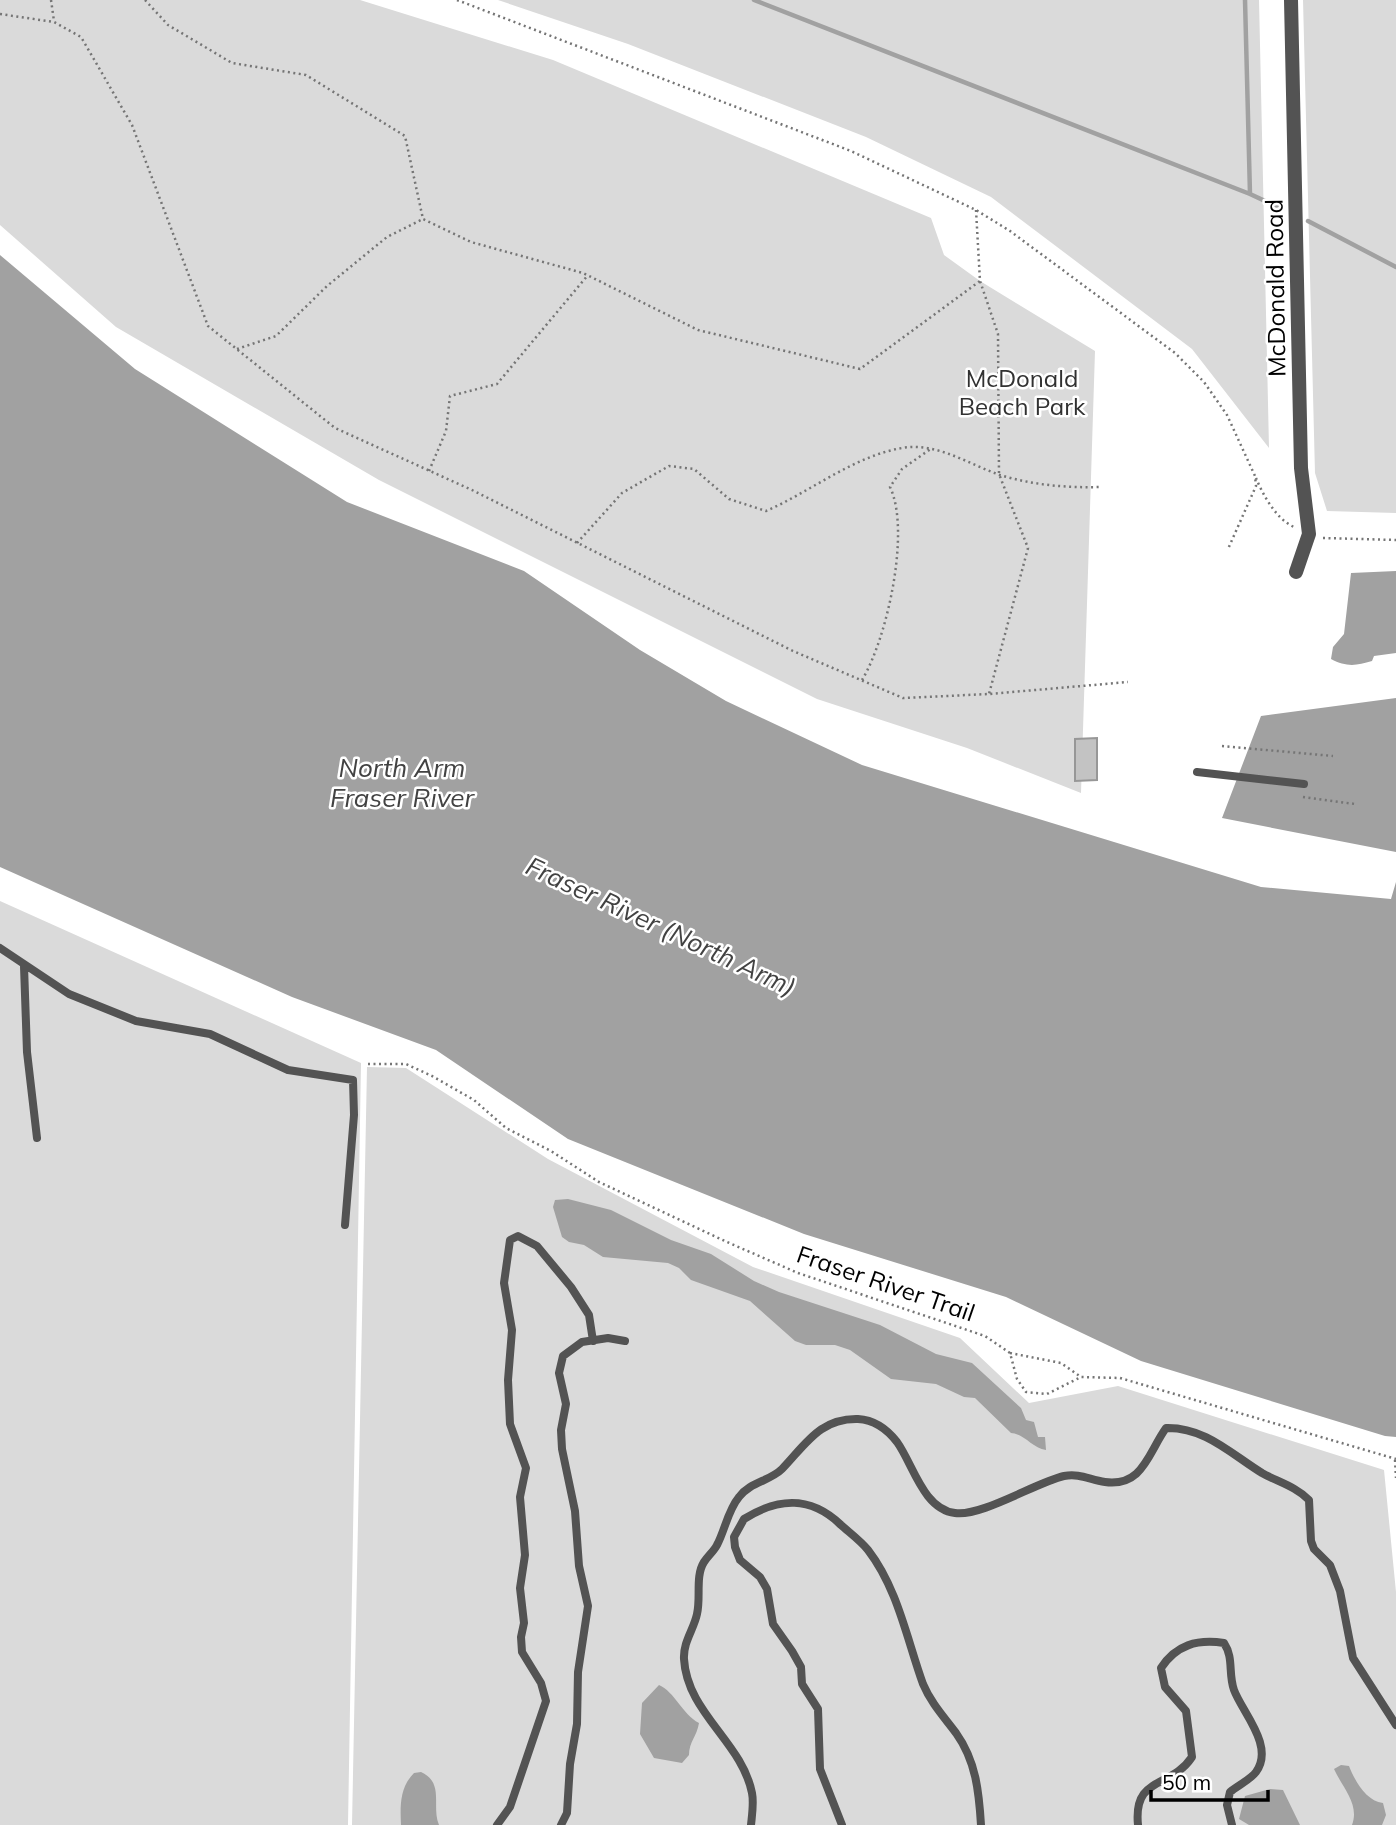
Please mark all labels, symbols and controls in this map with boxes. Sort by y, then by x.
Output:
street label: McDonald Road [1258,199,1292,377]
park label: McDonald Beach Park [959,363,1086,421]
water label: North Arm Fraser River [330,751,476,814]
water label: Fraser River (North Arm) [521,849,801,1003]
street label: Fraser River Trail [793,1239,979,1327]
scale bar [1151,1758,1268,1802]
text: 50 m [1162,1769,1211,1795]

